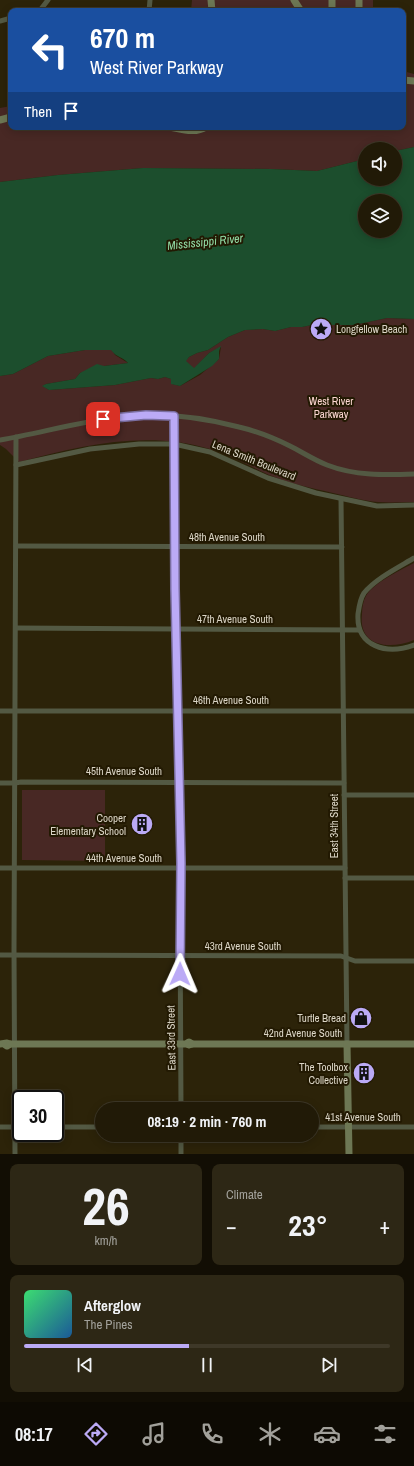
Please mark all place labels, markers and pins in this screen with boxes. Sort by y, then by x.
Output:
place icon: Longfellow Beach [308,316,334,342]
place label: Longfellow Beach [336,322,407,336]
pin [86,402,120,436]
place label: Cooper Elementary School [50,811,126,838]
building icon: Cooper Elementary School [129,811,155,837]
shop icon: Turtle Bread [348,1005,374,1031]
place label: Turtle Bread [297,1011,346,1025]
place label: The Toolbox Collective [299,1060,348,1087]
building icon: The Toolbox Collective [351,1060,377,1086]

